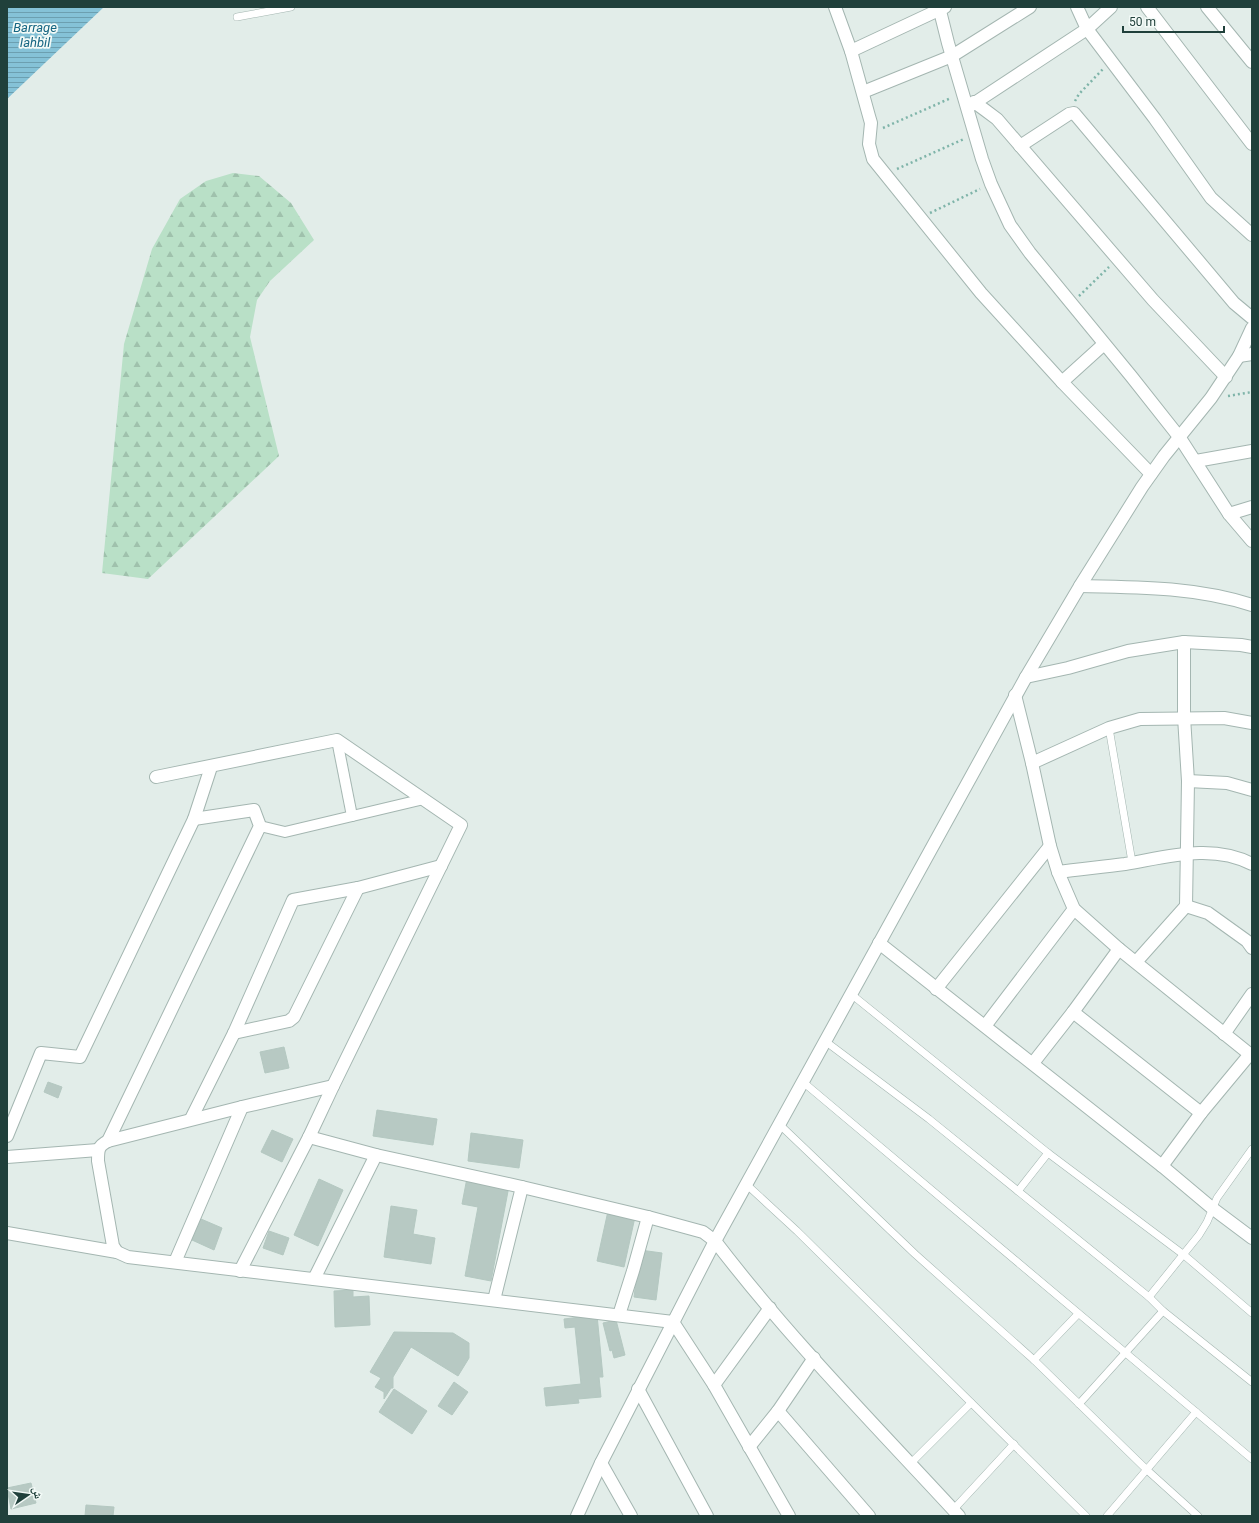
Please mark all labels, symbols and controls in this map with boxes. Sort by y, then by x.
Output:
scale bar [1123,8,1224,34]
text: 50 m [1129,15,1156,29]
water label: Barrage Iahbil [13,20,57,50]
north arrow [8,1475,48,1515]
text: ش [29,1486,45,1501]

